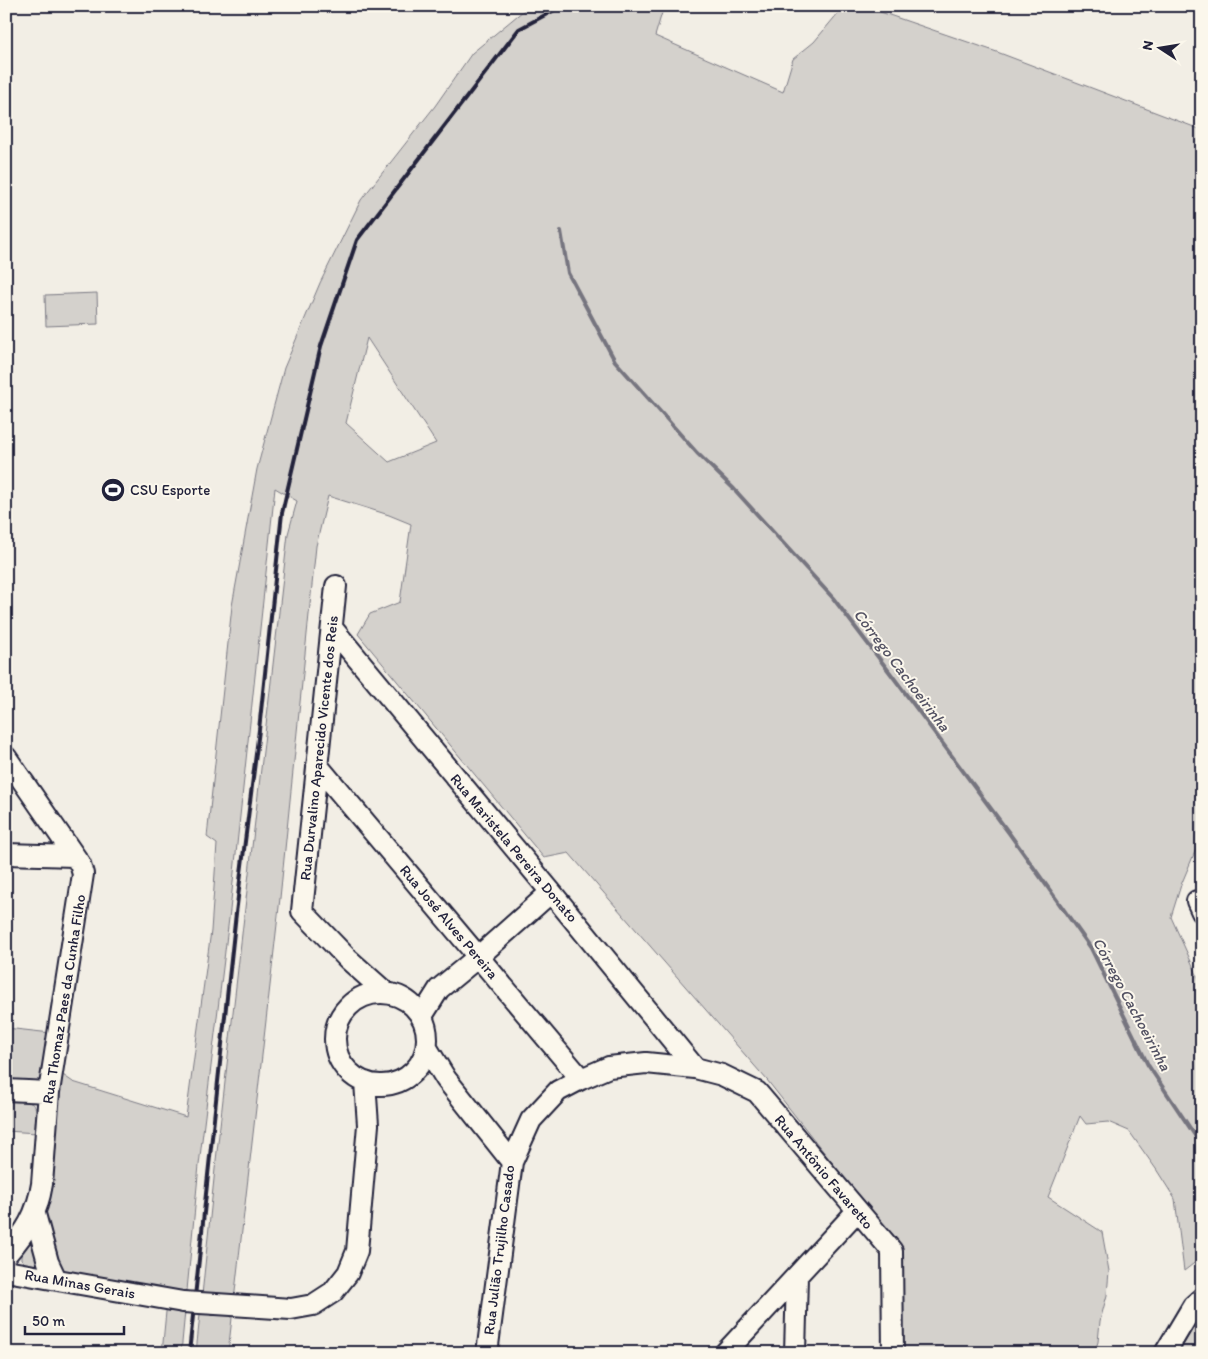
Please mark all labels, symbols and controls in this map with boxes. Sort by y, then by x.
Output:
north arrow [1136,22,1186,72]
text: N [1138,39,1157,52]
sports icon: CSU Esporte [100,477,126,503]
place label: CSU Esporte [130,481,210,499]
water label: Córrego Cachoeirinha [850,605,955,736]
street label: Rua Durvalino Aparecido Vicente dos Reis [296,614,342,881]
street label: Rua Maristela Pereira Donato [446,770,582,926]
street label: Rua José Alves Pereira [396,861,502,983]
street label: Rua Thomaz Paes da Cunha Filho [39,893,89,1105]
water label: Córrego Cachoeirinha [1089,934,1176,1075]
street label: Rua Antônio Favaretto [771,1111,877,1233]
street label: Rua Julião Trujilho Casado [480,1164,518,1336]
street label: Rua Minas Gerais [23,1265,137,1303]
scale bar [25,1304,124,1336]
text: 50 m [32,1312,65,1330]

